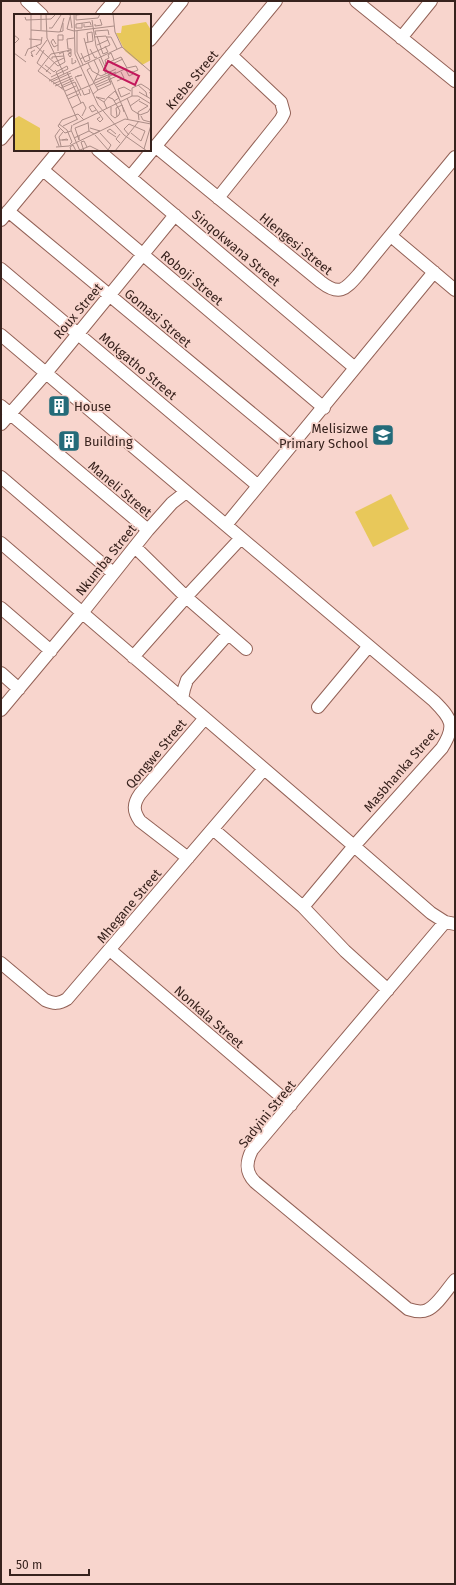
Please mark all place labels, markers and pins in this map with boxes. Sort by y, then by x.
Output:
building icon: House [46,393,72,419]
place label: House [74,399,111,414]
place label: Melisizwe Primary School [279,421,368,451]
school or university icon: Melisizwe Primary School [370,422,396,448]
building icon: Building [56,428,82,454]
place label: Building [84,434,133,449]

